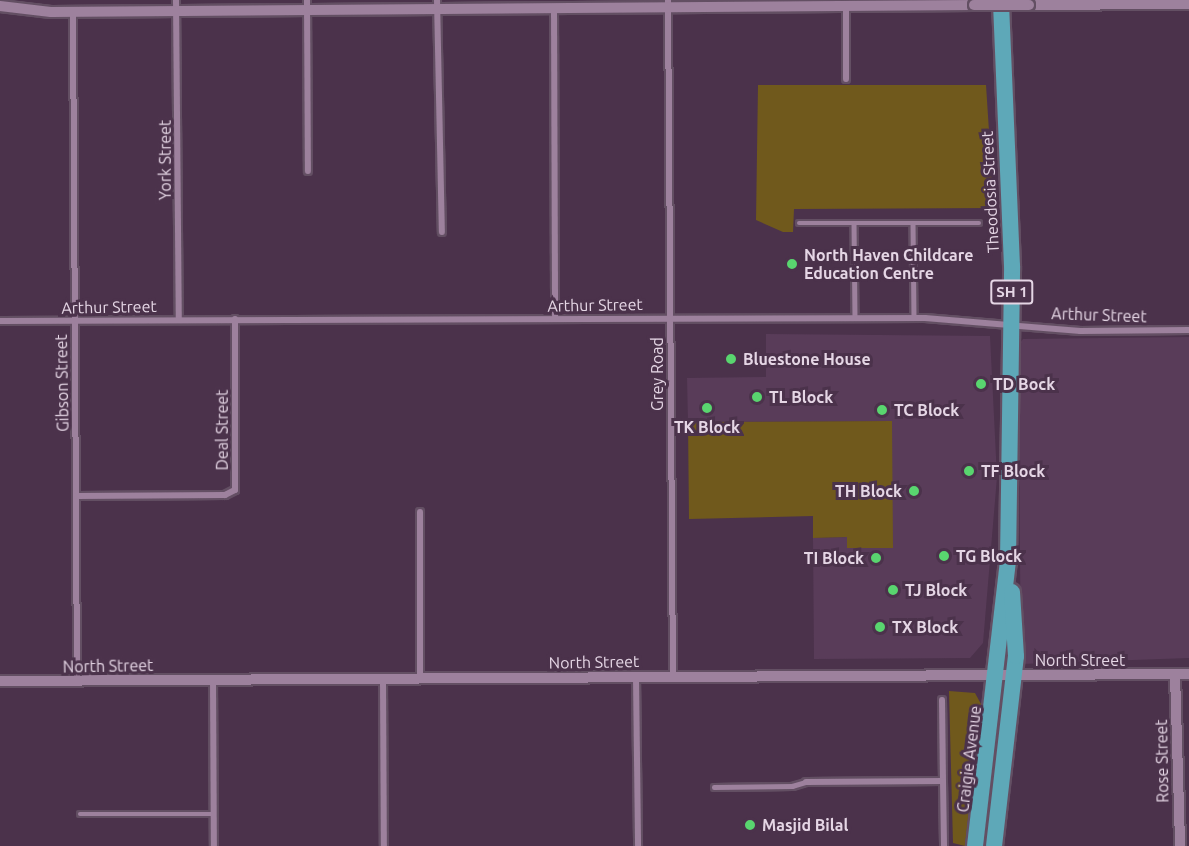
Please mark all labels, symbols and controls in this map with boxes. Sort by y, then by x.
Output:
street label: York Street [155,120,175,200]
street label: Theodosia Street [977,130,1003,254]
place label: North Haven Childcare Education Centre [804,245,973,283]
marker: North Haven Childcare Education Centre [785,257,799,271]
road number: SH 1 [990,280,1034,304]
street label: Arthur Street [547,295,643,315]
street label: Arthur Street [61,297,157,317]
street label: Arthur Street [1051,304,1147,326]
street label: Gibson Street [52,334,72,432]
street label: Grey Road [647,337,667,411]
place label: Bluestone House [743,349,871,369]
marker: Bluestone House [724,352,738,366]
place label: TD Bock [993,374,1055,394]
marker: TD Bock [974,377,988,391]
place label: TL Block [769,387,833,407]
street label: Deal Street [212,390,232,470]
marker: TL Block [750,390,764,404]
place label: TC Block [894,400,959,420]
marker: TK Block [700,401,714,415]
marker: TC Block [875,403,889,417]
place label: TK Block [674,417,740,437]
place label: TF Block [981,461,1045,481]
marker: TF Block [962,464,976,478]
place label: TH Block [835,481,902,501]
marker: TH Block [907,484,921,498]
place label: TG Block [956,546,1022,566]
place label: TI Block [804,548,864,568]
marker: TG Block [937,549,951,563]
marker: TI Block [869,551,883,565]
place label: TJ Block [905,580,967,600]
marker: TJ Block [886,583,900,597]
place label: TX Block [892,617,958,637]
marker: TX Block [873,620,887,634]
street label: North Street [1035,650,1125,670]
street label: North Street [549,652,639,672]
street label: North Street [63,656,153,676]
street label: Craigie Avenue [953,705,985,813]
street label: Rose Street [1152,719,1172,803]
place label: Masjid Bilal [762,815,848,835]
marker: Masjid Bilal [743,818,757,832]

